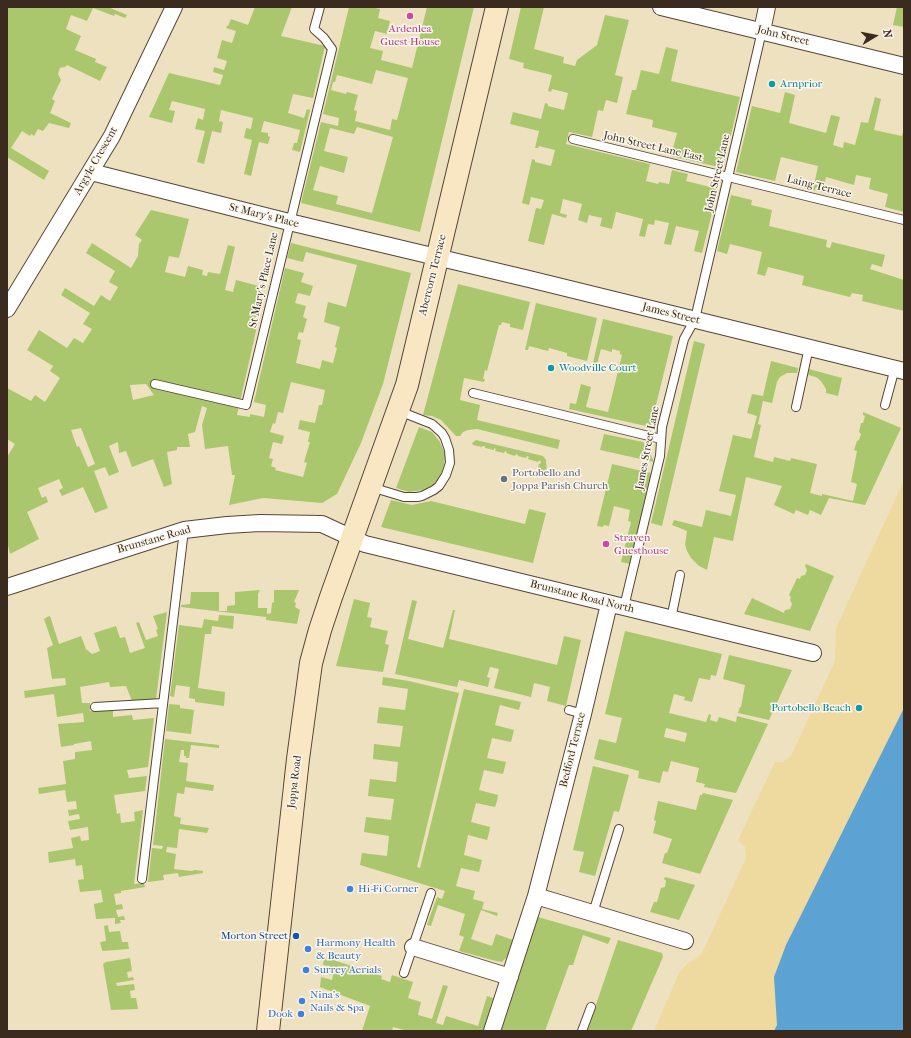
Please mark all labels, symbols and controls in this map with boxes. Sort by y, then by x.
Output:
marker: Ardenlea Guest House [405,11,415,21]
north arrow [855,16,895,56]
place label: Ardenlea Guest House [380,22,440,48]
street label: John Street [756,23,810,49]
text: N [880,29,894,39]
place label: Arnprior [780,77,822,91]
marker: Arnprior [767,79,777,89]
street label: Argyle Crescent [71,125,121,197]
street label: John Street Lane East [602,129,704,165]
street label: John Street Lane [703,133,733,213]
street label: Laing Terrace [785,173,853,201]
street label: St Mary's Place [228,201,300,231]
street label: St Mary's Place Lane [247,231,281,329]
street label: Abercorn Terrace [417,233,449,317]
street label: James Street [641,300,701,328]
place label: Woodville Court [559,361,636,375]
marker: Woodville Court [546,363,556,373]
street label: James Street Lane [633,405,663,491]
place label: Portobello and Joppa Parish Church [512,466,608,492]
marker: Portobello and Joppa Parish Church [499,474,509,484]
street label: Brunstane Road [116,523,192,557]
place label: Straven Guesthouse [614,531,669,557]
marker: Straven Guesthouse [601,539,611,549]
street label: Brunstane Road North [528,578,636,616]
place label: Portobello Beach [771,701,851,715]
marker: Portobello Beach [854,703,864,713]
street label: Bedford Terrace [557,711,589,789]
street label: Joppa Road [285,755,305,809]
place label: Hi-Fi Corner [358,882,418,896]
marker: Hi-Fi Corner [345,884,355,894]
place label: Morton Street [221,929,288,943]
marker: Morton Street [291,931,301,941]
place label: Harmony Health & Beauty [316,936,396,962]
marker: Harmony Health & Beauty [303,944,313,954]
place label: Surrey Aerials [314,963,381,977]
marker: Surrey Aerials [301,965,311,975]
place label: Nina’s Nails & Spa [310,988,364,1014]
marker: Nina’s Nails & Spa [297,996,307,1006]
place label: Dook [268,1007,293,1021]
marker: Dook [296,1009,306,1019]

